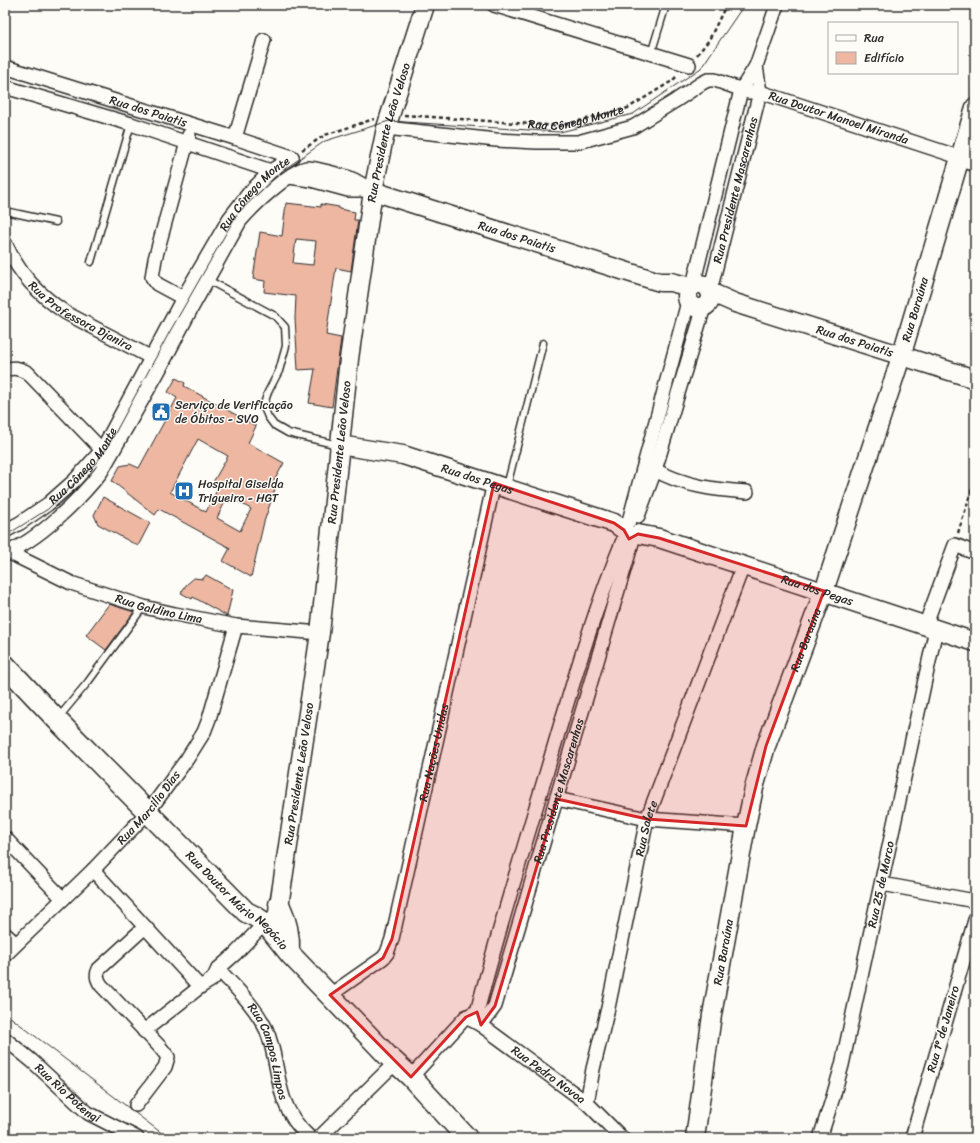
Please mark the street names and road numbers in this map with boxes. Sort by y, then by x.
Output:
street label: Rua Presidente Leão Veloso [361,60,417,204]
street label: Rua Doutor Manoel Miranda [766,85,912,151]
street label: Rua dos Paiatis [107,89,190,134]
street label: Rua Cônego Monte [527,99,626,137]
street label: Rua Presidente Mascarenhas [706,114,764,266]
street label: Rua Cônego Monte [213,150,295,236]
street label: Rua dos Paiatis [475,214,559,259]
street label: Rua Baraúna [895,274,935,345]
street label: Rua Professora Djanira [23,276,137,357]
street label: Rua dos Paiatis [813,318,897,364]
street label: Rua Presidente Leão Veloso [321,380,358,525]
street label: Rua Cônego Monte [43,423,123,510]
street label: Rua dos Pegas [438,457,517,501]
street label: Rua dos Pegas [778,568,857,612]
street label: Rua Galdino Lima [112,587,204,630]
street label: Rua Baraúna [784,604,828,675]
street label: Rua Presidente Leão Veloso [277,701,320,846]
street label: Rua Nações Unidas [412,701,455,804]
street label: Rua Presidente Mascarenhas [527,715,591,866]
street label: Rua Marcilio Dias [111,765,186,850]
street label: Rua Salete [629,797,664,859]
street label: Rua 25 de Marco [861,839,901,930]
street label: Rua Doutor Mário Negócio [180,845,294,955]
street label: Rua Baraúna [707,917,740,987]
street label: Rua 1º de Janeiro [920,983,966,1075]
street label: Rua Campos Limpos [242,998,294,1103]
street label: Rua Pedro Novoa [506,1040,591,1110]
street label: Rua Rio Potengi [30,1058,105,1129]

